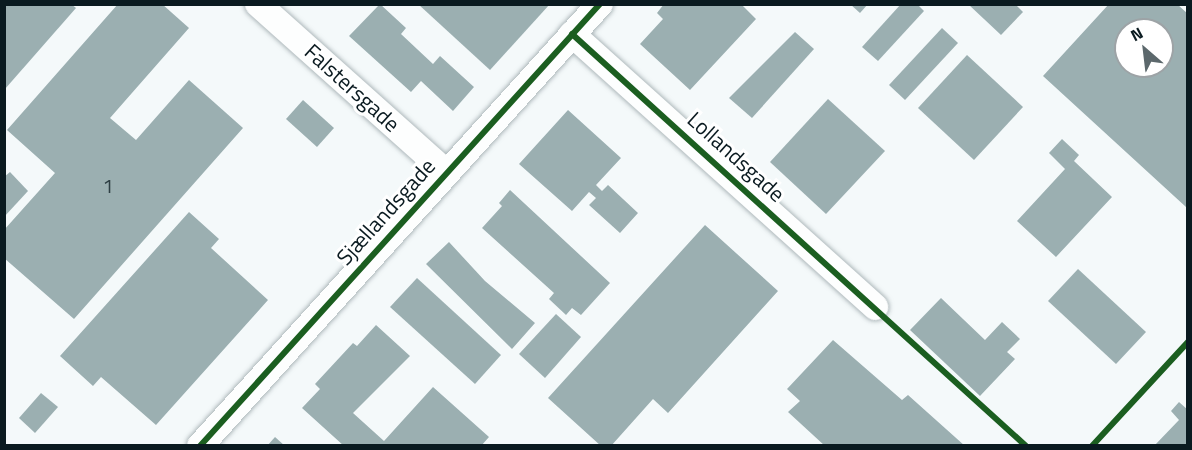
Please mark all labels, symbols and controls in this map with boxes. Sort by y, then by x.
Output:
north arrow [1114,18,1174,78]
text: N [1126,21,1147,47]
street label: Falstersgade [299,38,405,138]
street label: Lollandsgade [682,106,790,208]
street label: Sjællandsgade [331,153,441,271]
house number: 1 [102,173,114,197]

